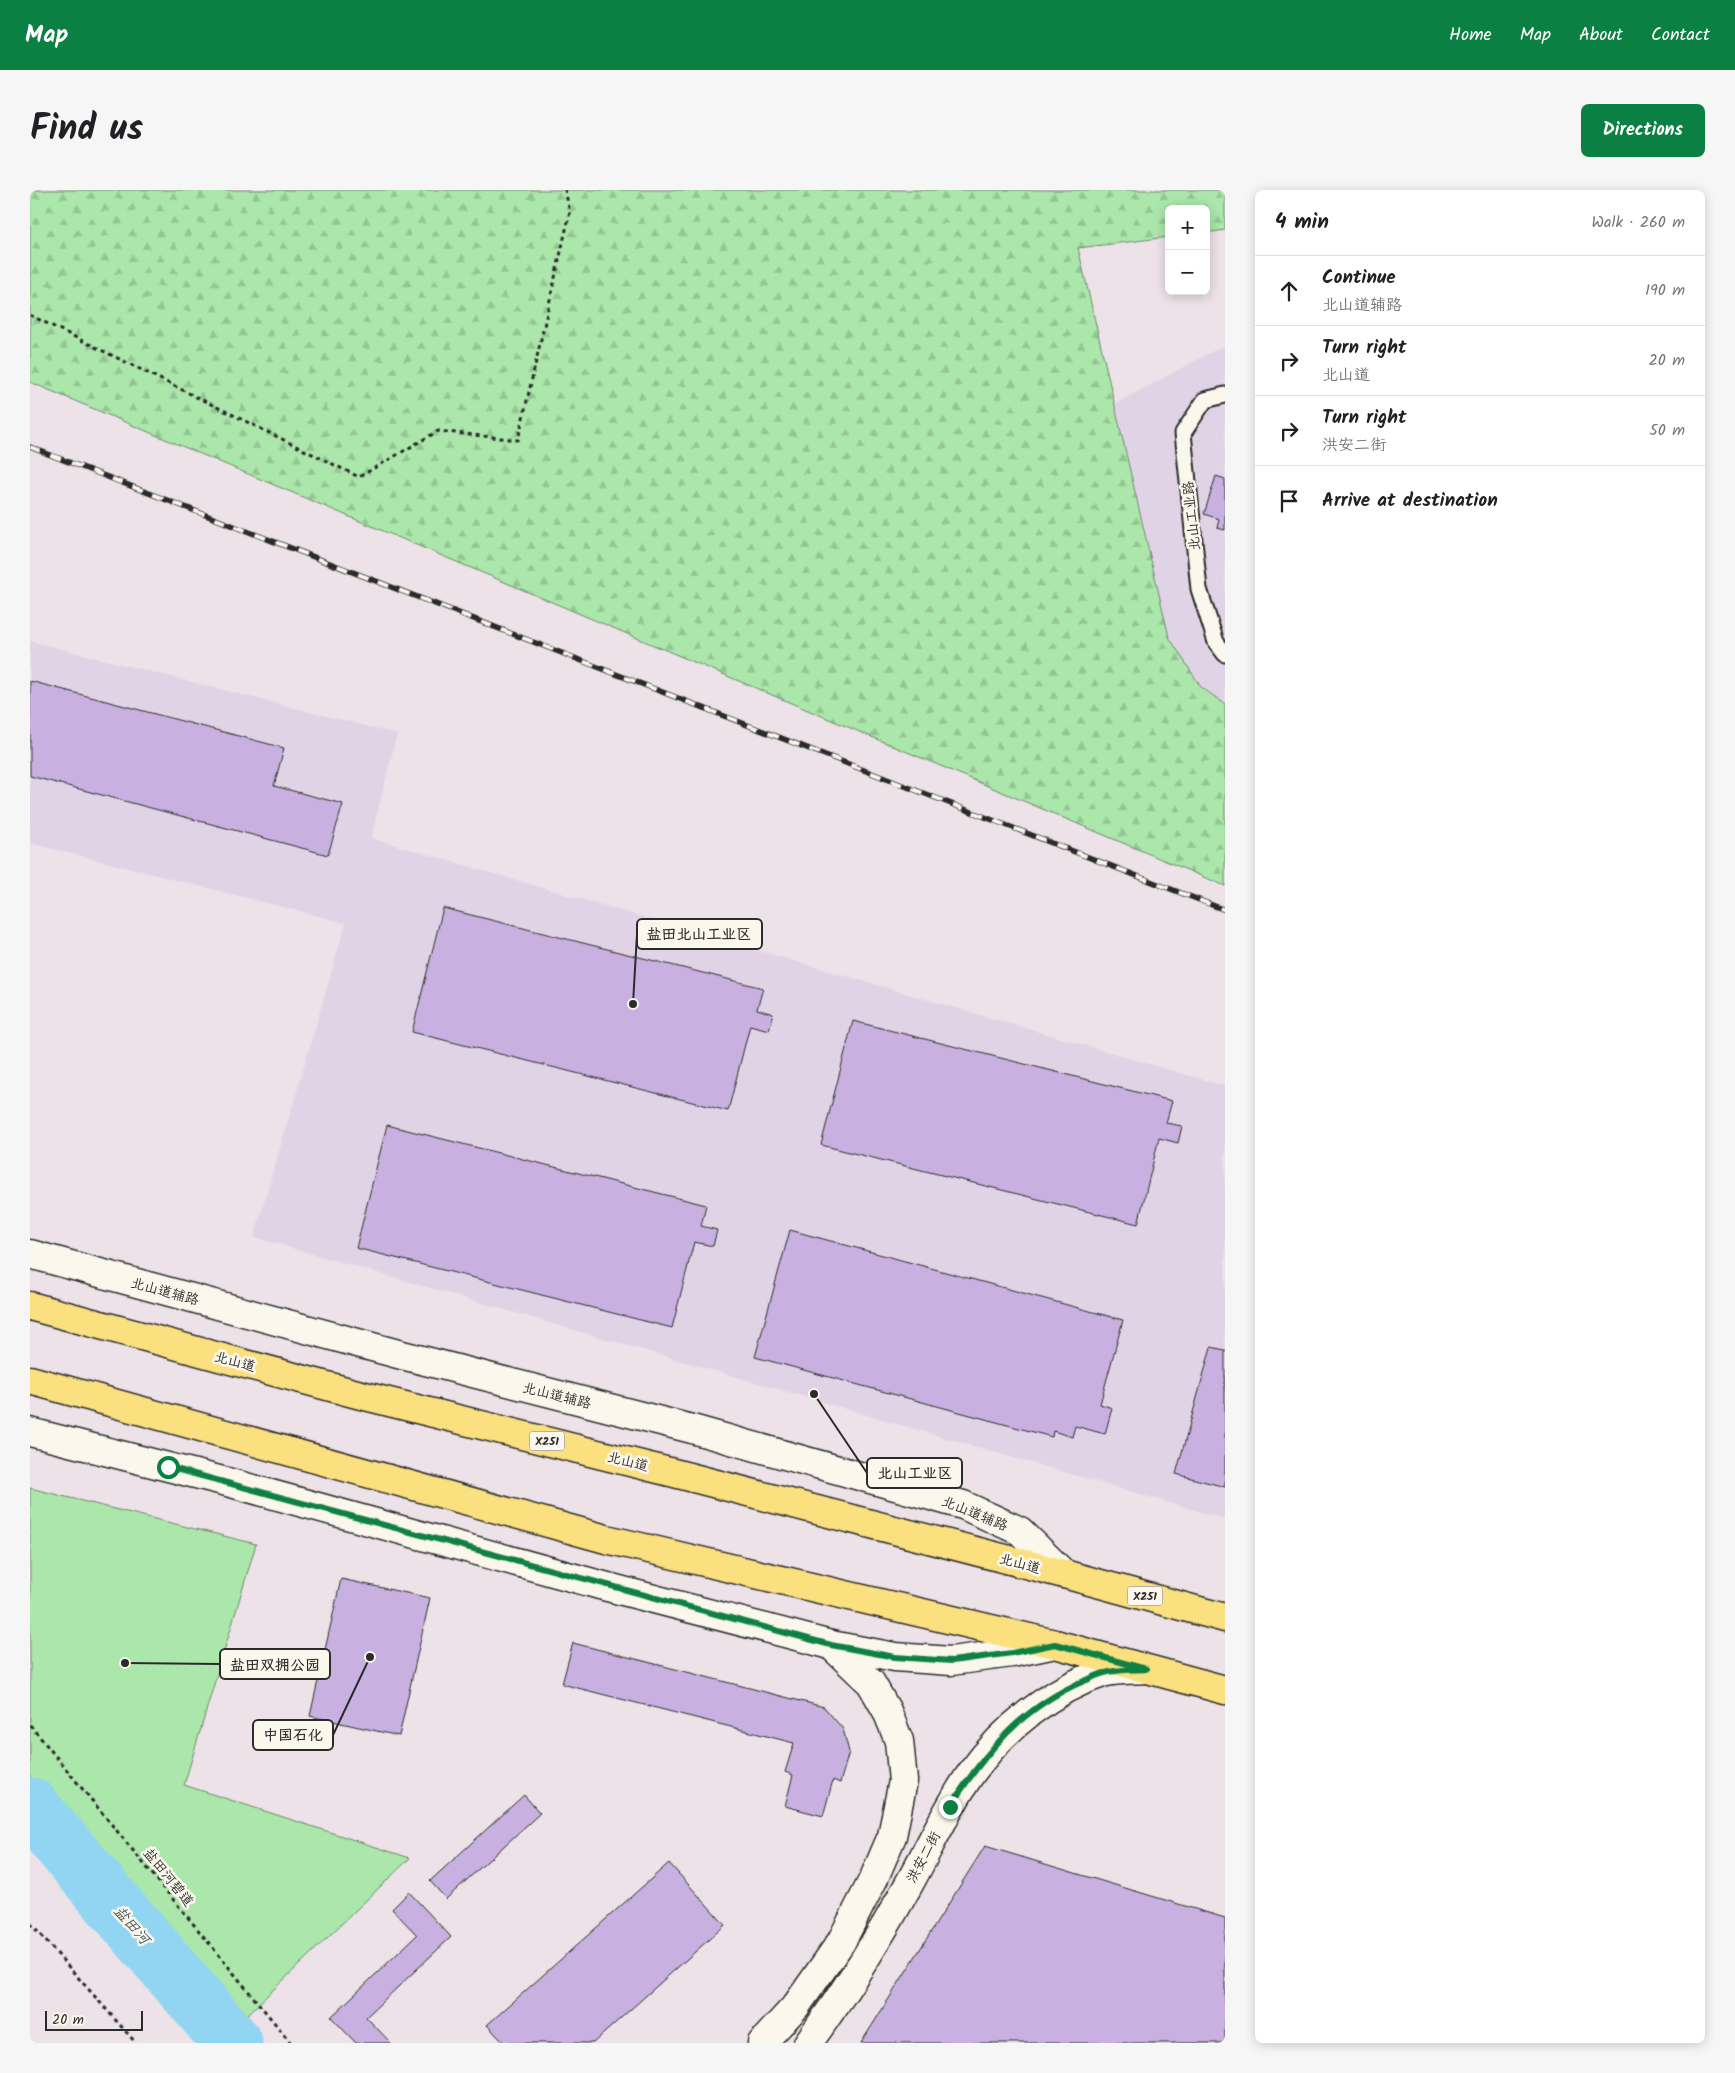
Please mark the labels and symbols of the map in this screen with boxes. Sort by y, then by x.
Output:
street label: 北山工业路 [1177,480,1207,552]
callout: 盐田北山工业区 [637,919,762,949]
text: 盐田北山工业区 [646,923,752,947]
street label: 北山道辅路 [128,1272,201,1312]
street label: 北山道 [212,1346,258,1378]
street label: 北山道辅路 [520,1377,593,1415]
road number: X251 [530,1432,564,1450]
street label: 北山道 [605,1446,651,1478]
route start [157,1456,180,1479]
callout: 北山工业区 [867,1458,962,1488]
text: 北山工业区 [877,1462,953,1486]
street label: 北山道辅路 [938,1491,1011,1537]
street label: 北山道 [997,1548,1043,1580]
road number: X251 [1128,1586,1162,1605]
callout: 盐田双拥公园 [220,1649,330,1679]
text: 盐田双拥公园 [230,1654,320,1678]
callout: 中国石化 [253,1720,333,1750]
text: 中国石化 [263,1724,323,1748]
route end [939,1796,962,1819]
street label: 洪安二街 [901,1828,947,1887]
street label: 盐田河碧道 [138,1844,199,1912]
water label: 盐田河 [107,1901,157,1953]
scale bar [45,2008,142,2031]

